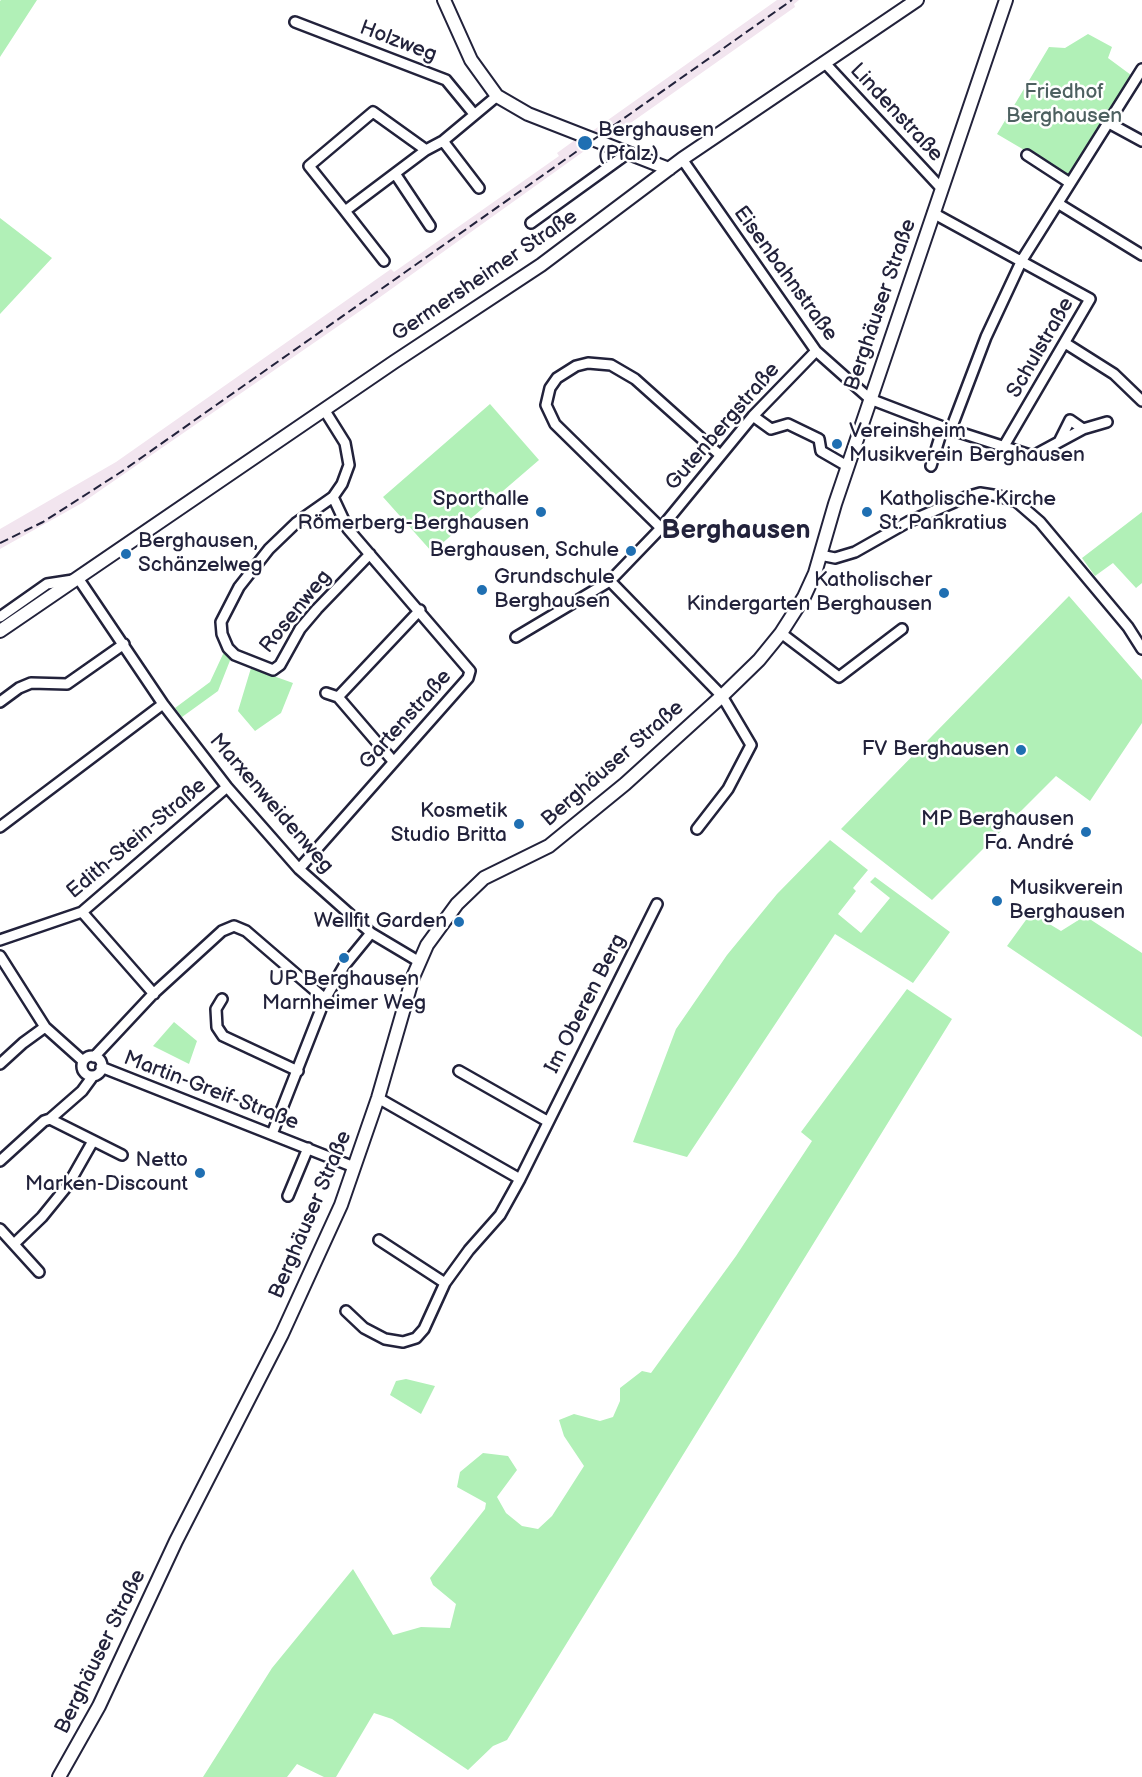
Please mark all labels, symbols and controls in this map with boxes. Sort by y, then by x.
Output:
street label: Holzweg [356,16,440,68]
street label: Lindenstraße [844,59,948,167]
park label: Friedhof Berghausen [1006,80,1122,130]
place label: Berghausen (Pfalz) [598,118,714,168]
marker: Berghausen (Pfalz) [576,134,594,152]
street label: Eisenbahnstraße [728,202,842,346]
street label: Germersheimer Straße [388,205,582,347]
street label: Berghäuser Straße [840,216,922,394]
street label: Schulstraße [1002,293,1080,403]
street label: Gutenbergstraße [661,358,785,496]
place label: Vereinsheim Musikverein Berghausen [849,419,1085,469]
marker: Vereinsheim Musikverein Berghausen [830,437,844,451]
place label: Sporthalle Römerberg-Berghausen [298,487,529,537]
place label: Katholische Kirche St. Pankratius [879,487,1056,537]
marker: Sporthalle Römerberg-Berghausen [534,505,548,519]
marker: Katholische Kirche St. Pankratius [860,505,874,519]
district label: Berghausen [661,515,811,547]
place label: Berghausen, Schänzelweg [138,529,263,579]
place label: Berghausen, Schule [429,538,619,564]
marker: Berghausen, Schule [624,544,638,558]
marker: Berghausen, Schänzelweg [119,547,133,561]
street label: Rosenweg [255,565,337,659]
place label: Grundschule Berghausen [494,565,615,615]
place label: Katholischer Kindergarten Berghausen [686,568,932,618]
marker: Grundschule Berghausen [475,583,489,597]
marker: Katholischer Kindergarten Berghausen [937,586,951,600]
street label: Gartenstraße [355,665,457,775]
street label: Berghäuser Straße [537,696,689,832]
street label: Marxenweidenweg [203,729,339,879]
place label: FV Berghausen [862,737,1009,763]
marker: FV Berghausen [1014,743,1028,757]
street label: Edith-Stein-Straße [62,773,212,905]
place label: Kosmetik Studio Britta [391,799,507,849]
place label: MP Berghausen Fa. André [921,807,1074,857]
marker: Kosmetik Studio Britta [512,817,526,831]
marker: MP Berghausen Fa. André [1079,825,1093,839]
place label: Musikverein Berghausen [1009,876,1125,926]
marker: Musikverein Berghausen [990,894,1004,908]
place label: Wellfit Garden [314,909,447,935]
marker: Wellfit Garden [452,915,466,929]
street label: Im Oberen Berg [540,930,632,1078]
marker: UP Berghausen Marnheimer Weg [337,951,351,965]
place label: UP Berghausen Marnheimer Weg [262,967,426,1017]
street label: Martin-Greif-Straße [120,1046,302,1136]
street label: Berghäuser Straße [264,1127,358,1303]
place label: Netto Marken-Discount [25,1148,188,1198]
marker: Netto Marken-Discount [193,1166,207,1180]
street label: Berghäuser Straße [50,1566,152,1738]

